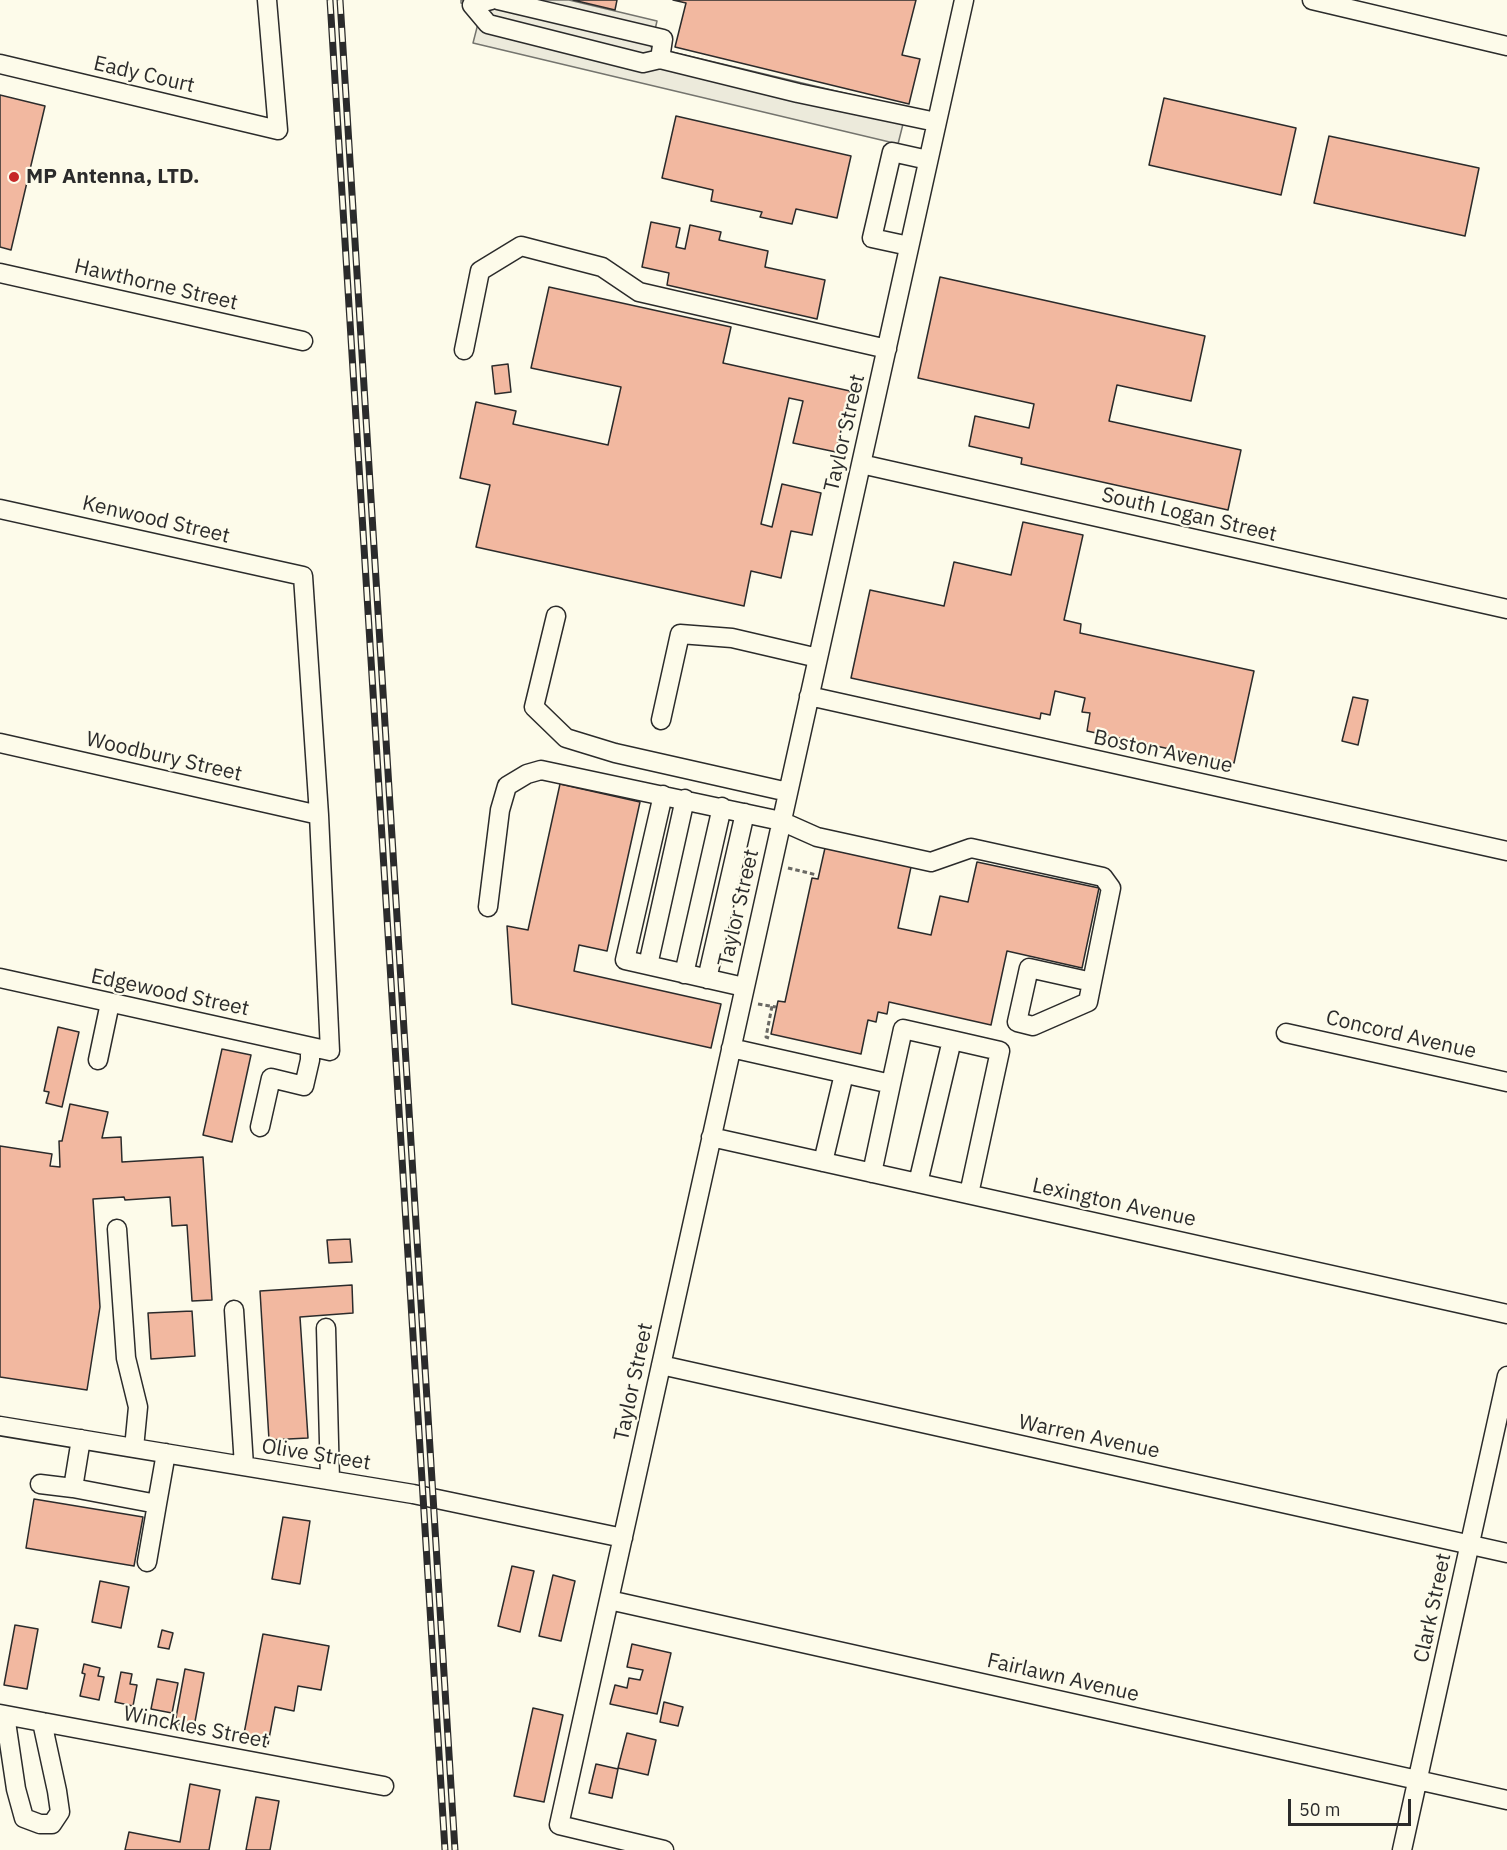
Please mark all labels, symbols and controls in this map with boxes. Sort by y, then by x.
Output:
street label: Eady Court [91,51,197,99]
place label: MP Antenna, LTD. [26,164,199,190]
marker: MP Antenna, LTD. [7,170,21,184]
street label: Hawthorne Street [72,254,240,316]
street label: Taylor Street [819,372,871,494]
street label: South Logan Street [1099,483,1279,547]
street label: Kenwood Street [80,491,232,549]
street label: Boston Avenue [1091,725,1235,779]
street label: Woodbury Street [84,727,244,787]
street label: Taylor Street [713,847,765,969]
street label: Edgewood Street [89,964,251,1022]
street label: Concord Avenue [1323,1005,1479,1065]
street label: Lexington Avenue [1030,1173,1198,1233]
street label: Taylor Street [609,1321,659,1443]
street label: Warren Avenue [1016,1410,1162,1464]
street label: Olive Street [260,1434,372,1476]
street label: Clark Street [1409,1551,1457,1665]
street label: Fairlawn Avenue [985,1648,1141,1708]
street label: Winckles Street [121,1702,271,1754]
scale bar [1291,1787,1414,1825]
text: 50 m [1299,1798,1341,1821]

